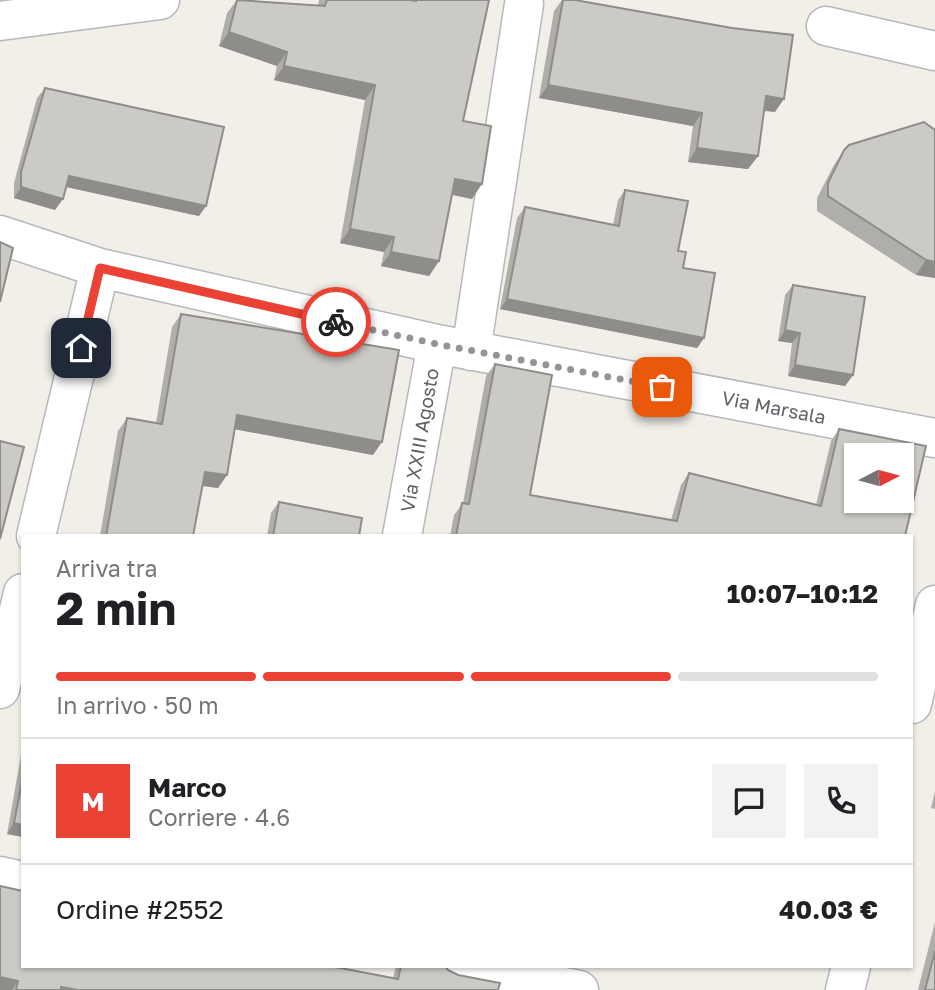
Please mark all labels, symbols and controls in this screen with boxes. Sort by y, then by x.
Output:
courier [301,287,371,357]
icon: bike [317,303,355,341]
pin [51,318,111,378]
icon: home [62,329,100,367]
pin [632,357,692,417]
street label: Via XXIII Agosto [395,366,443,514]
icon: bag [643,368,681,406]
street label: Via Marsala [720,386,828,428]
north arrow [844,443,914,513]
map controls [844,443,914,513]
text: Arriva tra [56,554,157,582]
text: 10:07–10:12 [727,578,878,609]
text: 2 min [56,580,176,635]
text: In arrivo · 50 m [56,691,219,719]
button: chat [712,764,786,838]
button: phone [804,764,878,838]
text: Marco [148,772,227,803]
text: M [81,786,105,817]
text: Corriere · 4.6 [148,803,290,831]
text: Ordine #2552 [56,894,224,925]
text: 40.03 € [779,894,878,925]

